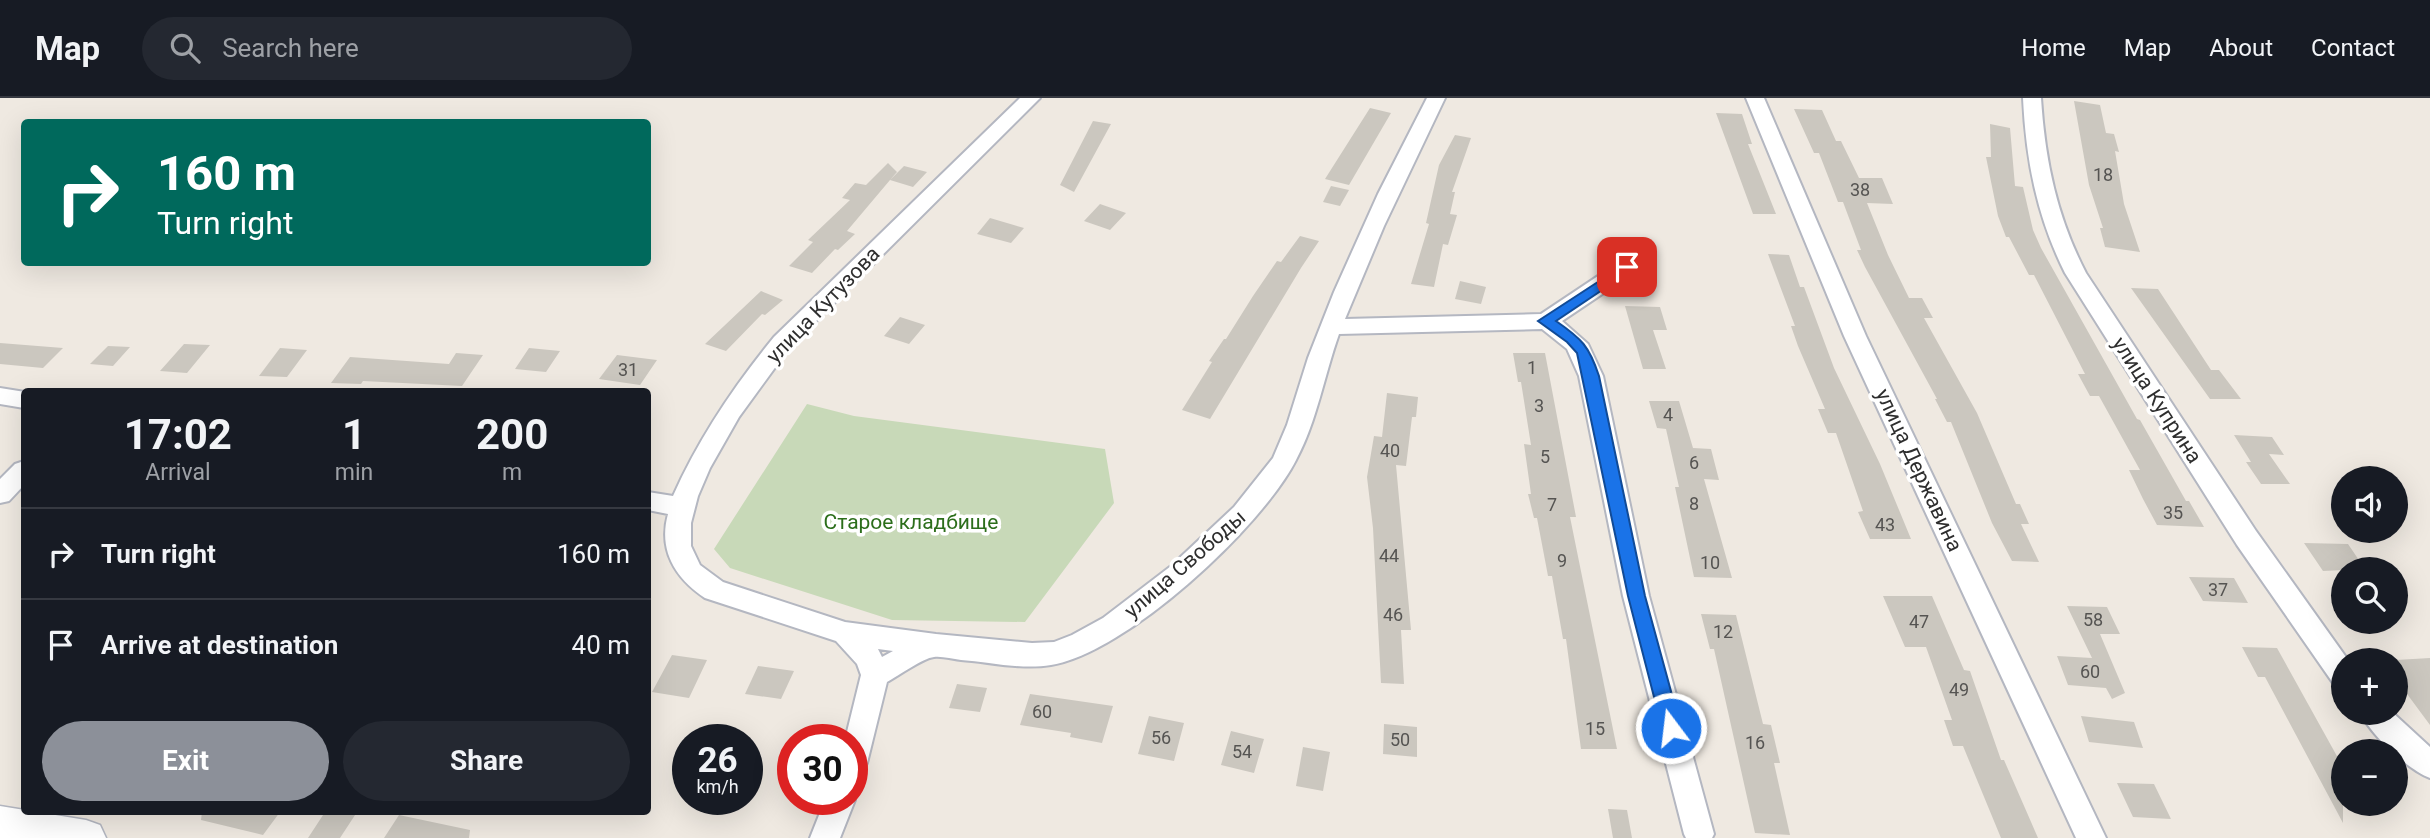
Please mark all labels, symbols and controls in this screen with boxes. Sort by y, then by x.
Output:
search box [142,17,632,80]
text: Map [35,29,100,68]
icon: search [166,29,204,67]
text: Search here [222,33,359,63]
text: Home [2021,34,2086,62]
text: Map [2124,34,2171,62]
text: About [2209,34,2273,62]
text: Contact [2311,34,2395,62]
text: 160 m [157,145,296,202]
icon: right [42,147,133,238]
house number: 18 [2093,164,2113,185]
house number: 38 [1850,179,1870,200]
text: Turn right [157,204,293,242]
pin [1597,237,1657,297]
street label: улица Кутузова [762,242,884,368]
icon: arrive [1608,248,1646,286]
street label: улица Куприна [2107,332,2207,468]
house number: 1 [1527,357,1537,378]
house number: 31 [618,359,638,380]
street label: улица Державина [1871,385,1967,555]
house number: 3 [1534,395,1544,416]
house number: 4 [1663,404,1673,425]
text: 17:02 [124,410,232,459]
text: 1 [342,410,366,459]
text: 200 [476,410,548,459]
house number: 40 [1380,440,1400,461]
house number: 5 [1540,446,1550,467]
house number: 6 [1689,452,1699,473]
text: Arrival [145,459,211,486]
text: min [335,459,373,486]
text: m [502,459,522,486]
map controls [2331,466,2408,816]
button: sound [2331,466,2408,543]
house number: 8 [1689,493,1699,514]
house number: 7 [1547,494,1557,515]
house number: 35 [2163,502,2183,523]
street label: улица Свободы [1120,505,1250,623]
park label: Старое кладбище [824,510,998,534]
house number: 43 [1875,514,1895,535]
icon: right [42,535,80,573]
text: Turn right [101,539,216,569]
text: 160 m [557,539,630,569]
house number: 44 [1379,545,1399,566]
house number: 9 [1557,550,1567,571]
house number: 10 [1700,552,1720,573]
button: search [2331,557,2408,634]
house number: 37 [2208,579,2228,600]
house number: 46 [1383,604,1403,625]
house number: 58 [2083,609,2103,630]
house number: 47 [1909,611,1929,632]
house number: 12 [1713,621,1733,642]
icon: arrive [42,626,80,664]
text: Arrive at destination [101,630,338,660]
text: 40 m [572,630,630,660]
button: + [2331,648,2408,725]
house number: 60 [2080,661,2100,682]
house number: 49 [1949,679,1969,700]
position arrow [1634,691,1708,765]
house number: 60 [1032,701,1052,722]
house number: 15 [1585,718,1605,739]
button: Exit [42,721,329,801]
button: Share [343,721,630,801]
speed limit sign: 30 [777,724,868,815]
house number: 56 [1151,727,1171,748]
house number: 50 [1390,729,1410,750]
house number: 16 [1745,732,1765,753]
button: − [2331,739,2408,816]
text: 26 [697,740,738,781]
house number: 54 [1232,741,1252,762]
text: km/h [696,776,739,797]

